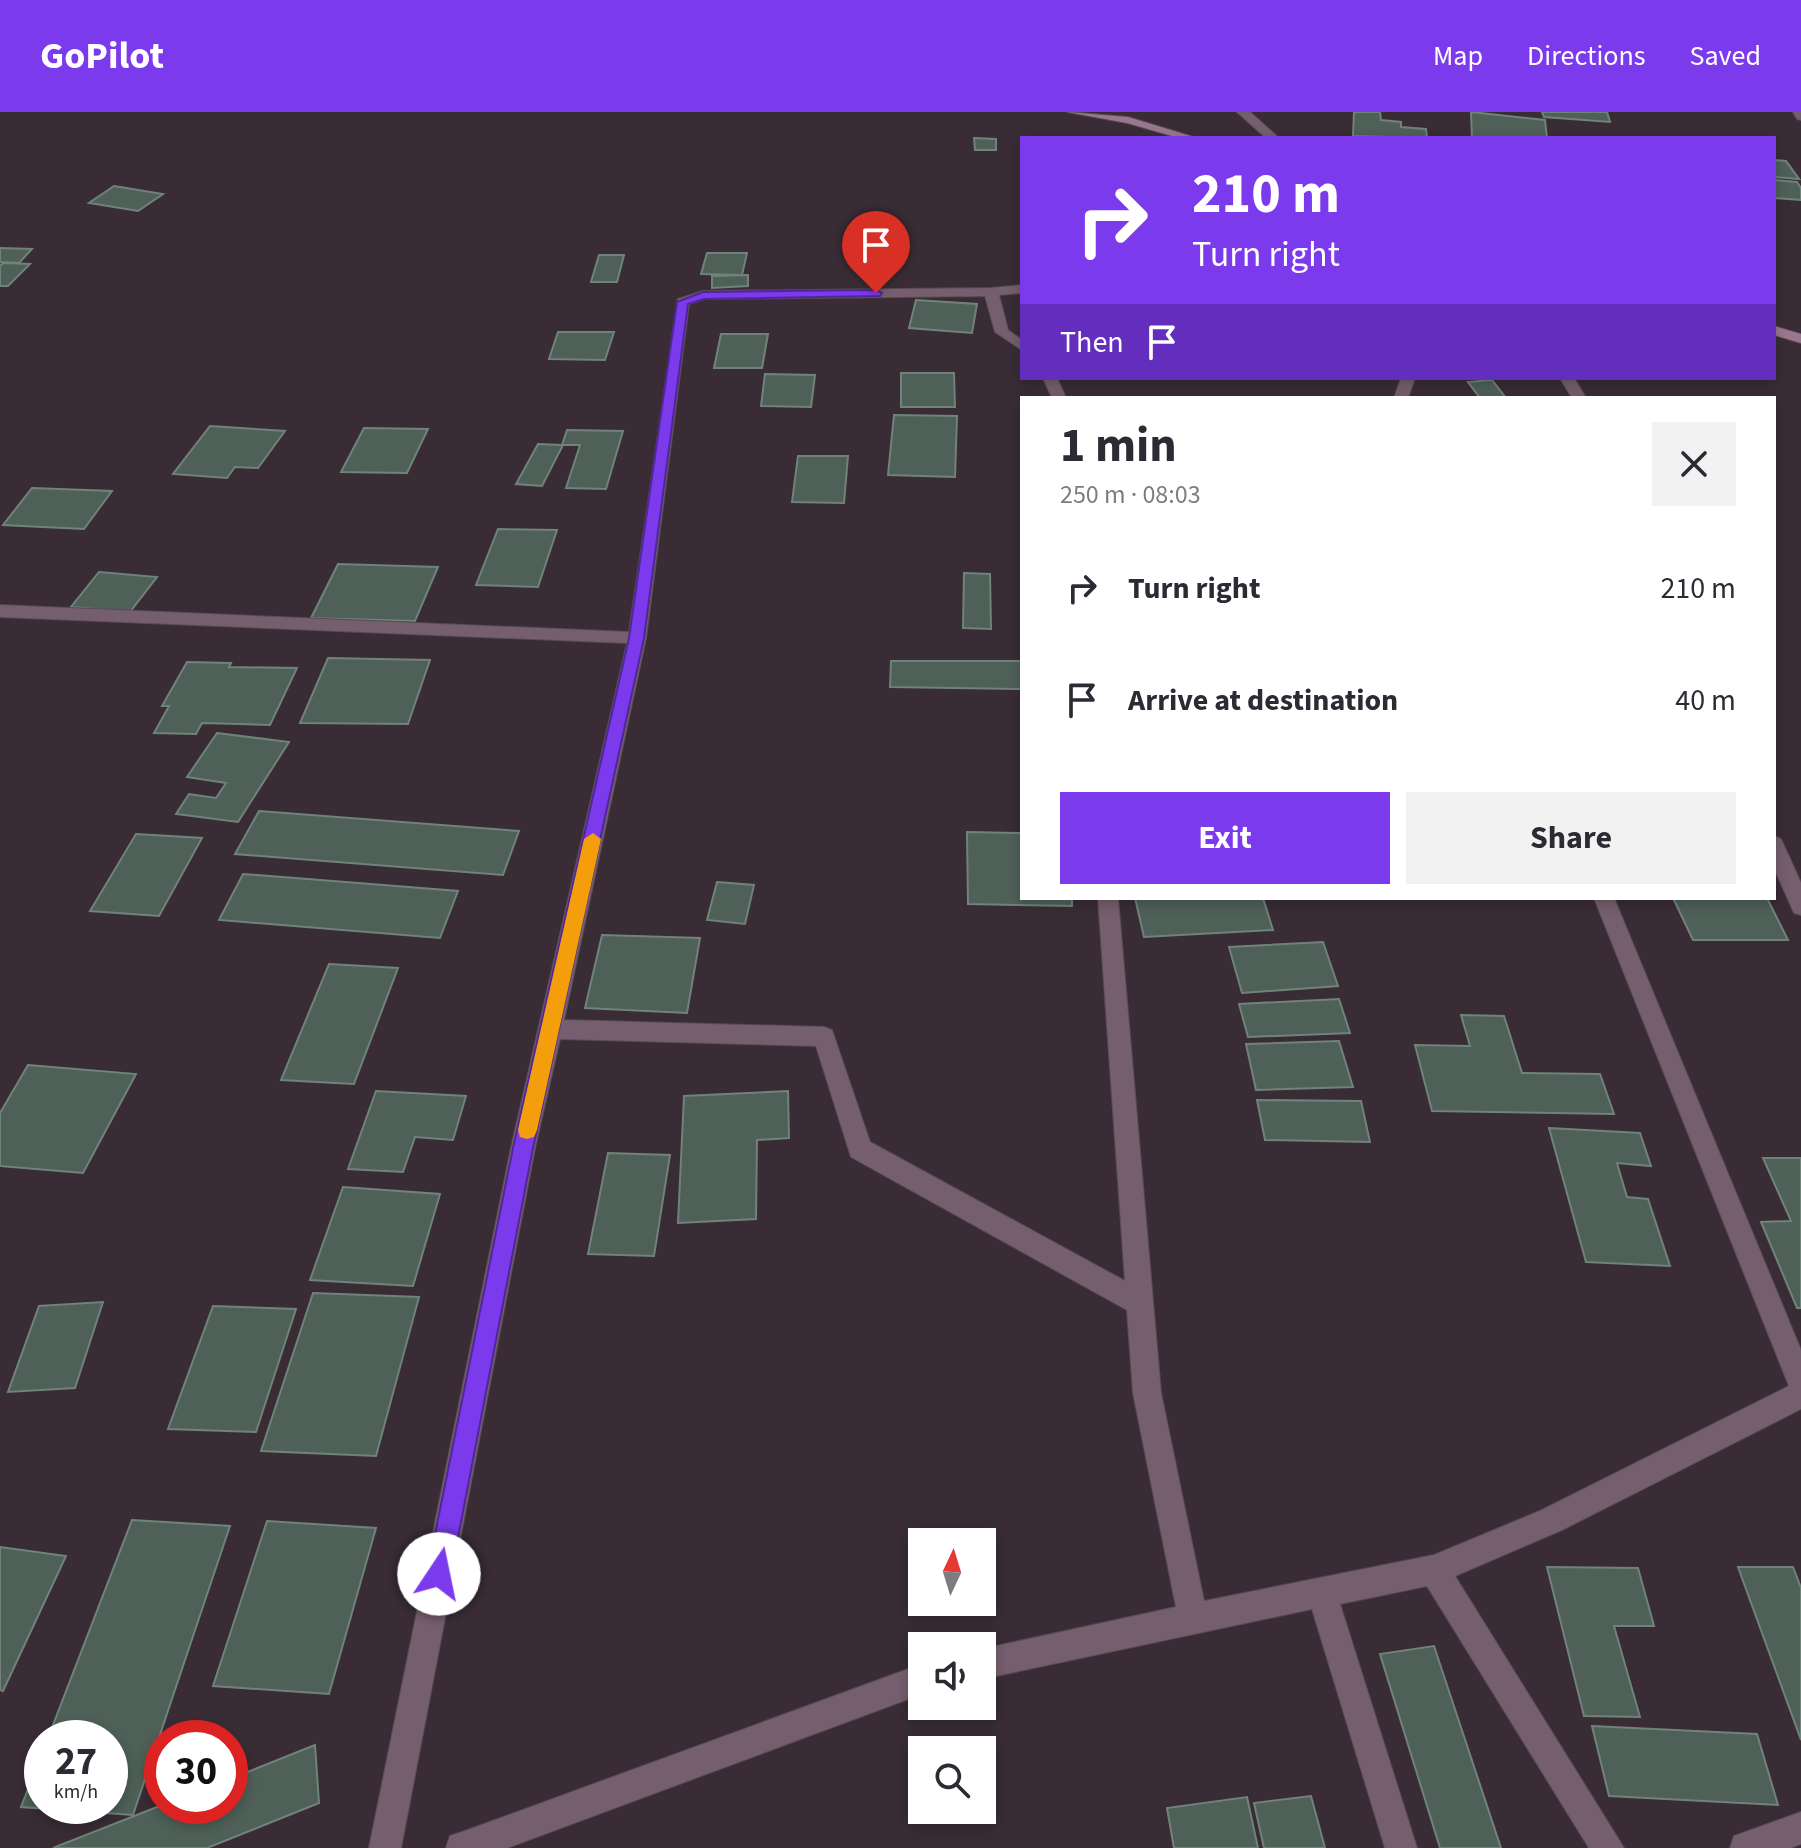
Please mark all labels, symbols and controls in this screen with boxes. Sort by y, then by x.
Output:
text: GoPilot [40,29,164,83]
text: Map [1433,36,1483,76]
text: Directions [1527,36,1646,76]
text: Saved [1690,36,1761,76]
text: 210 m [1192,155,1340,234]
icon: right [1060,168,1164,272]
pin [842,211,910,293]
icon: arrive [854,223,898,267]
text: Turn right [1192,229,1340,280]
icon: arrive [1140,320,1184,364]
text: Then [1060,321,1124,364]
text: 1 min [1060,412,1177,480]
button: close [1652,422,1736,506]
text: 250 m · 08:03 [1060,476,1201,513]
icon: right [1060,566,1104,610]
text: Turn right [1128,567,1260,610]
text: 210 m [1660,567,1736,610]
icon: arrive [1060,678,1104,722]
text: Arrive at destination [1128,679,1398,722]
text: 40 m [1675,679,1736,722]
button: Exit [1060,792,1390,884]
button: Share [1406,792,1736,884]
north arrow [908,1528,996,1616]
map controls [908,1528,996,1824]
position arrow [397,1532,481,1616]
button: sound [908,1632,996,1720]
speed limit sign: 30 [144,1720,248,1824]
text: 27 [55,1733,97,1790]
button: search [908,1736,996,1824]
text: km/h [54,1778,98,1806]

